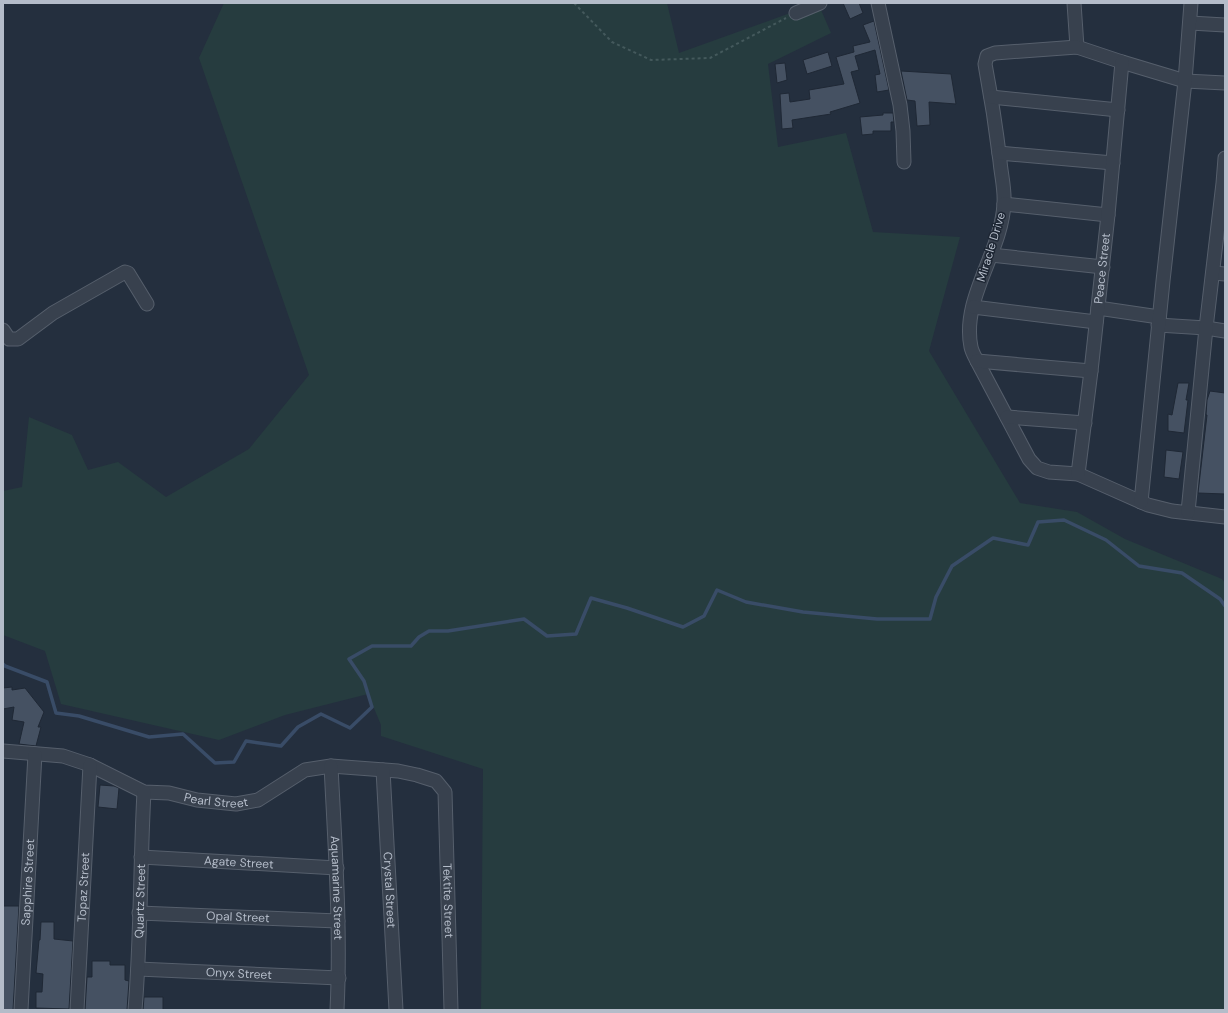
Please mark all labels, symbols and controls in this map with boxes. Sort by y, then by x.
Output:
street label: Miracle Drive [973,210,1009,284]
street label: Peace Street [1090,232,1114,305]
street label: Pearl Street [182,789,250,812]
street label: Aquamarine Street [327,835,346,940]
street label: Sapphire Street [18,838,38,926]
street label: Crystal Street [379,851,400,929]
street label: Topaz Street [74,852,93,922]
street label: Agate Street [204,853,274,872]
street label: Quartz Street [131,863,149,939]
street label: Tektite Street [439,863,457,939]
street label: Opal Street [206,908,270,926]
street label: Onyx Street [206,964,272,983]

